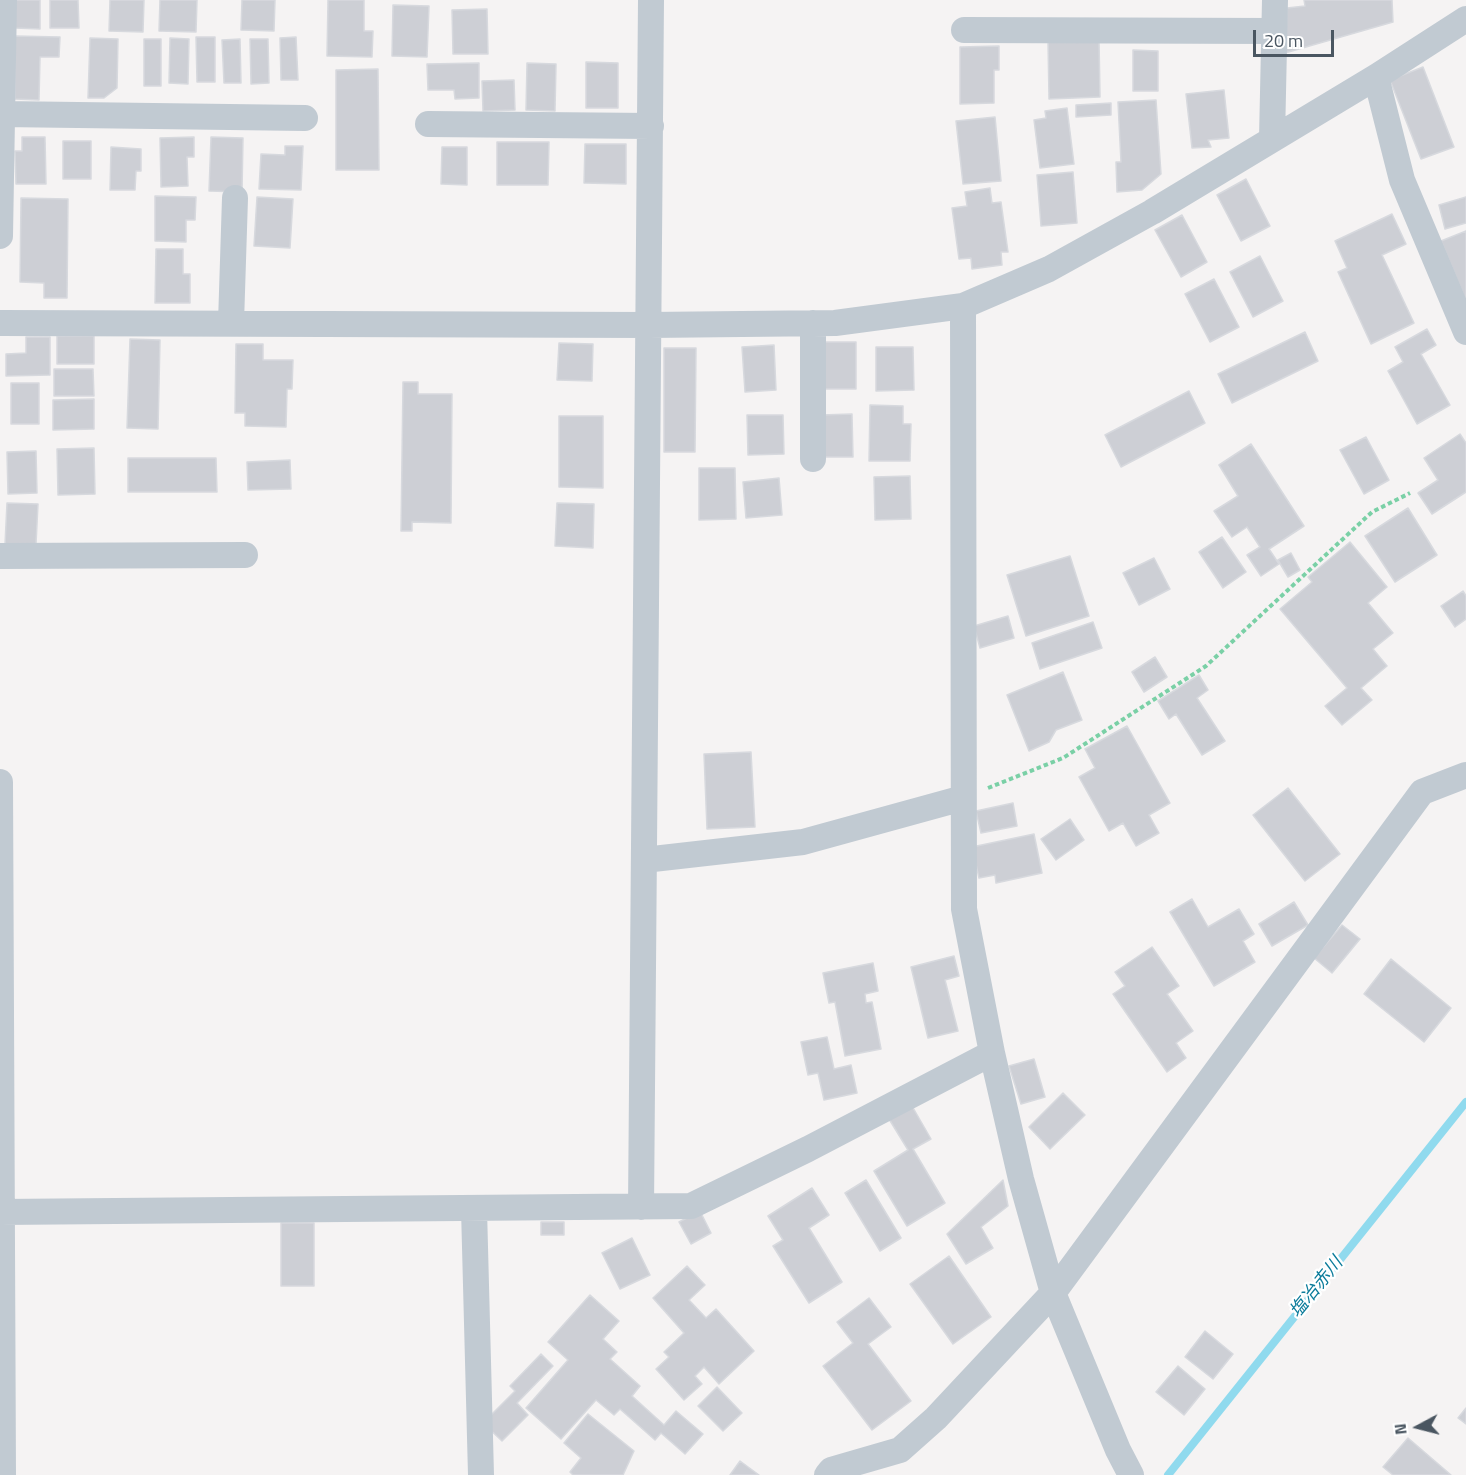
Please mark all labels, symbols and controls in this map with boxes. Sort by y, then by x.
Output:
scale bar [1256,18,1337,56]
text: 20 m [1264,27,1303,54]
water label: 塩冶赤川 [1286,1253,1348,1323]
north arrow [1388,1397,1448,1457]
text: N [1388,1422,1413,1436]

